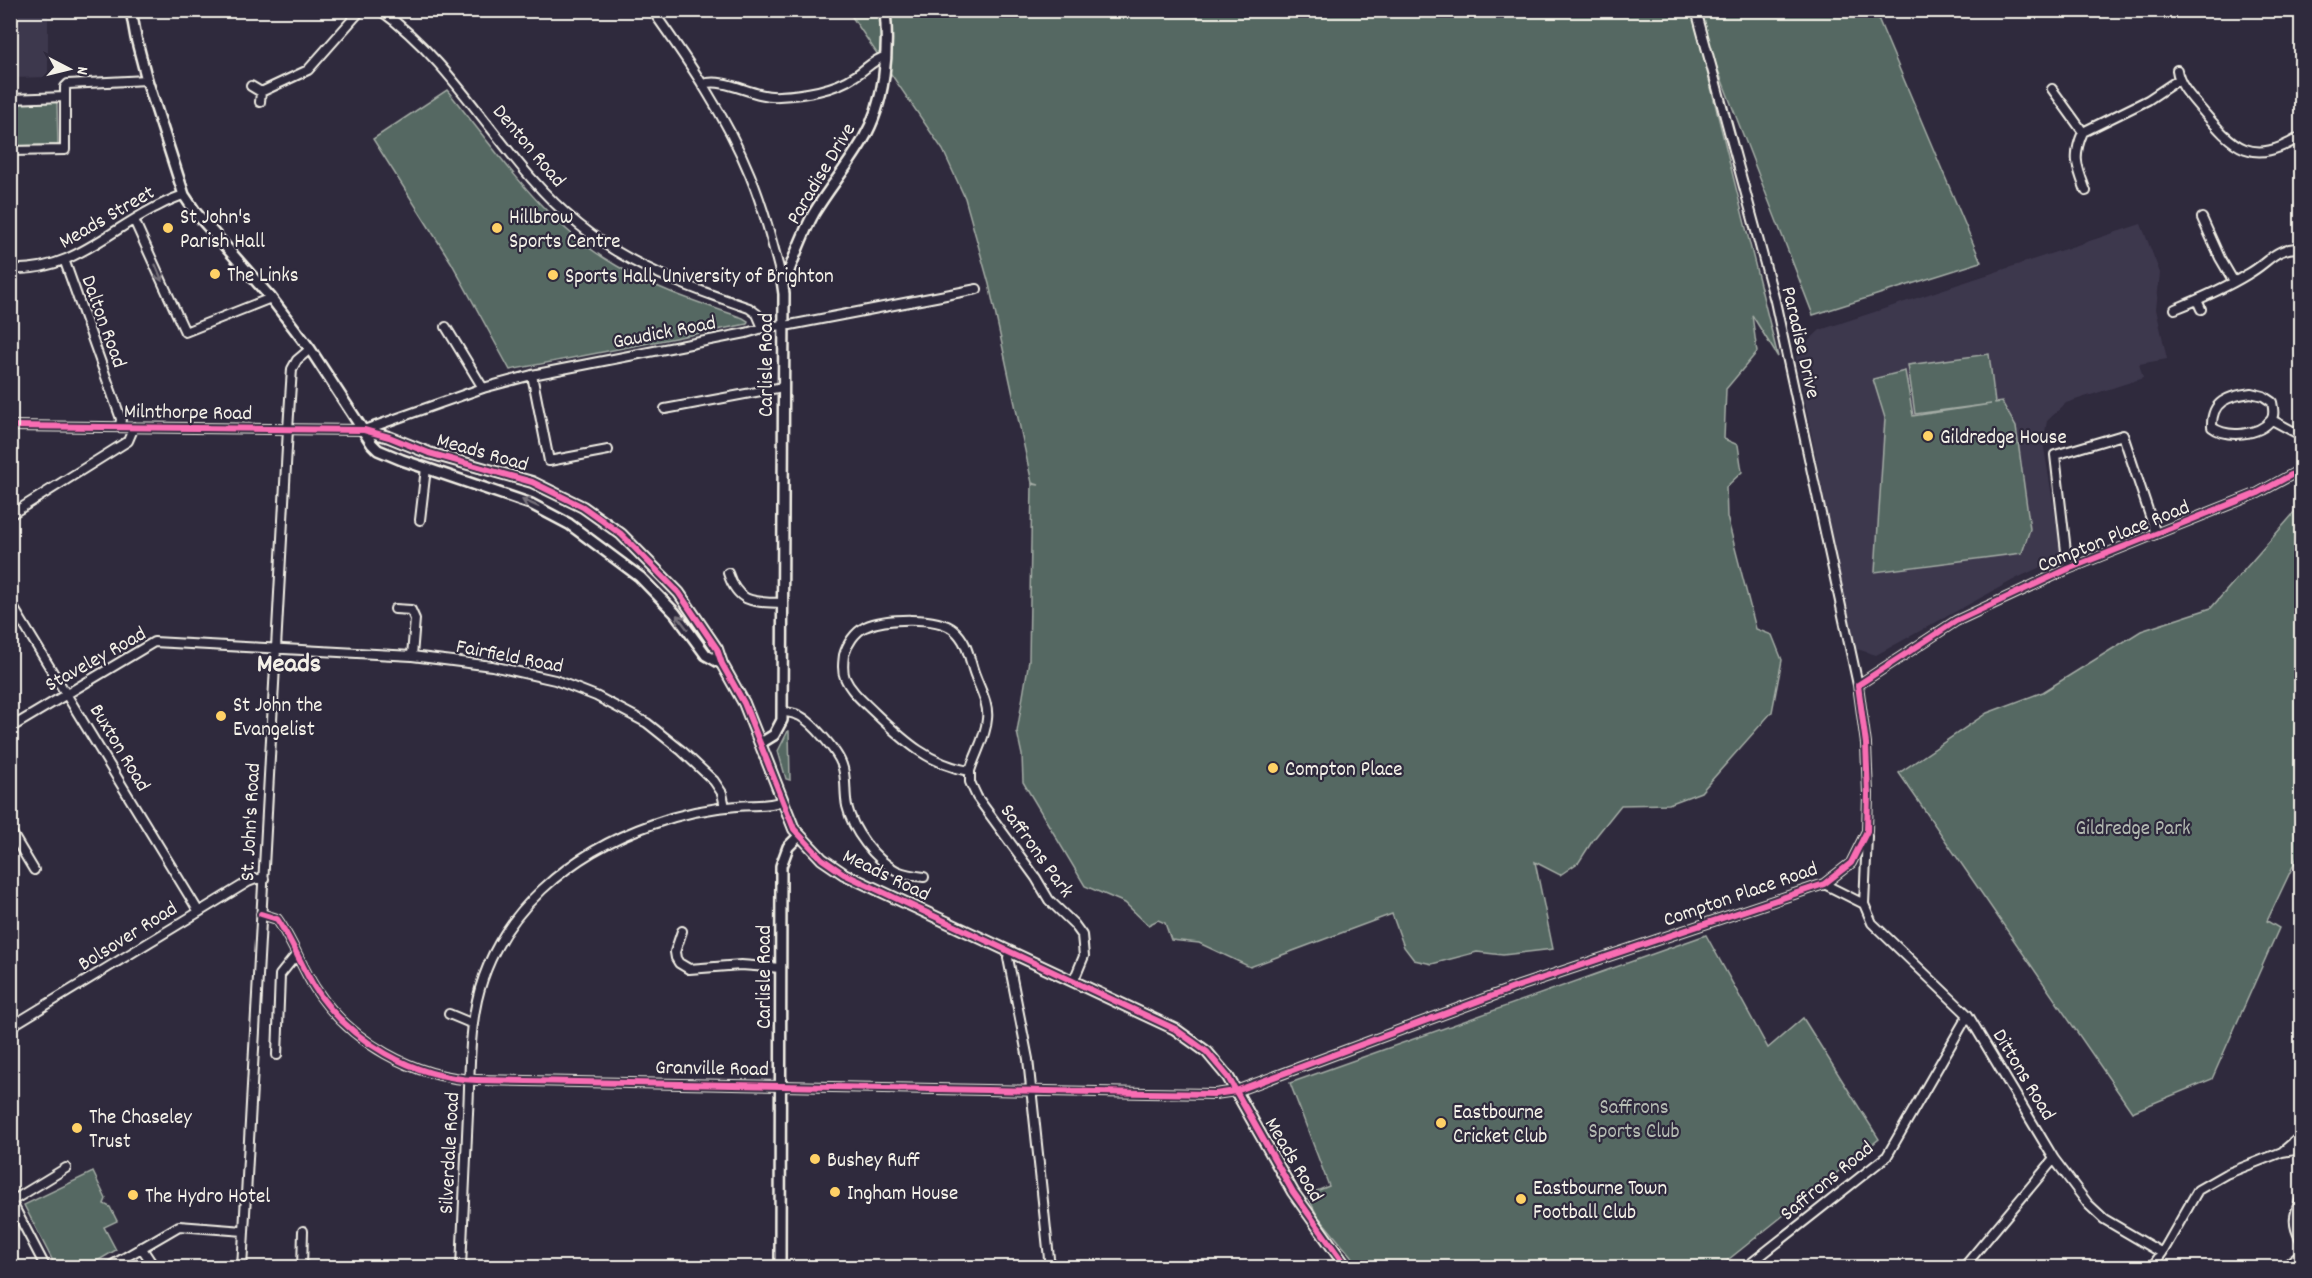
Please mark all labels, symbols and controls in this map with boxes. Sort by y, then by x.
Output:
north arrow [39,39,99,99]
text: N [69,65,93,76]
street label: Denton Road [484,99,572,195]
street label: Paradise Drive [780,118,865,231]
street label: Meads Street [54,179,161,258]
place label: St John's Parish Hall [180,204,265,258]
place label: Hillbrow Sports Centre [509,204,621,258]
marker: St John's Parish Hall [161,221,175,235]
marker: Hillbrow Sports Centre [490,221,504,235]
place label: The Links [227,262,299,292]
one-way arrow [153,263,165,281]
place label: Sports Hall, University of Brighton [565,263,834,293]
marker: The Links [208,267,222,281]
marker: Sports Hall, University of Brighton [546,268,560,282]
street label: Dalton Road [72,272,133,373]
street label: Paradise Drive [1772,284,1827,402]
street label: Gaudick Road [611,309,719,359]
street label: Carlisle Road [753,313,783,417]
street label: Milnthorpe Road [124,398,252,430]
place label: Gildredge House [1940,424,2067,454]
street label: Meads Road [433,426,532,481]
marker: Gildredge House [1921,429,1935,443]
street label: Compton Place Road [2034,494,2195,582]
one-way arrow [521,497,539,509]
one-way arrow [675,615,688,631]
street label: Staveley Road [40,620,153,701]
street label: Fairfield Road [453,633,566,683]
district label: Meads [257,646,321,685]
place label: St John the Evangelist [233,692,323,746]
street label: Buxton Road [80,699,156,798]
marker: St John the Evangelist [214,709,228,723]
place label: Compton Place [1285,756,1403,786]
marker: Compton Place [1266,761,1280,775]
street label: St. John's Road [234,762,270,882]
street label: Saffrons Park [991,799,1080,905]
park label: Gildredge Park [2075,815,2191,845]
street label: Meads Road [837,843,935,911]
street label: Compton Place Road [1660,855,1822,936]
street label: Bolsover Road [73,895,184,980]
street label: Carlisle Road [751,925,781,1029]
street label: Dittons Road [1983,1024,2062,1127]
street label: Granville Road [655,1054,769,1086]
street label: Silverdale Road [433,1092,469,1215]
park label: Saffrons Sports Club [1589,1094,1680,1148]
place label: Eastbourne Cricket Club [1453,1099,1547,1153]
place label: The Chaseley Trust [89,1104,192,1158]
street label: Meads Road [1255,1112,1330,1209]
marker: Eastbourne Cricket Club [1434,1116,1448,1130]
marker: The Chaseley Trust [70,1121,84,1135]
street label: Saffrons Road [1775,1135,1881,1230]
place label: Bushey Ruff [827,1147,921,1177]
marker: Bushey Ruff [808,1152,822,1166]
place label: Eastbourne Town Football Club [1533,1175,1667,1229]
place label: Ingham House [847,1180,958,1210]
place label: The Hydro Hotel [145,1183,270,1213]
marker: Ingham House [828,1185,842,1199]
marker: The Hydro Hotel [126,1188,140,1202]
marker: Eastbourne Town Football Club [1514,1192,1528,1206]

